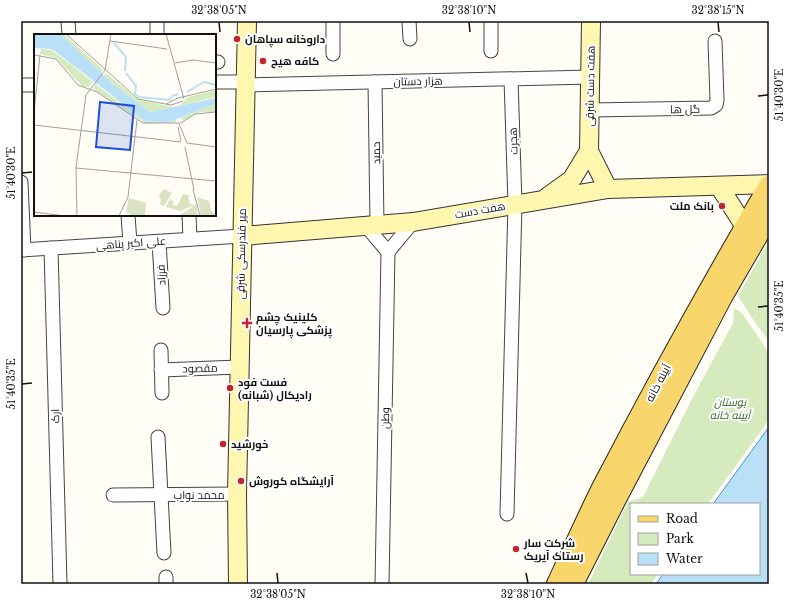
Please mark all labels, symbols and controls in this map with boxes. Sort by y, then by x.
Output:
text: 32°38'05"N [191,4,247,17]
text: 32°38'10"N [442,4,496,17]
text: 32°38'15"N [692,4,744,17]
place label: داروخانه سپاهان [245,32,325,48]
inset map [34,34,216,216]
marker: داروخانه سپاهان [232,34,242,44]
street label: هفت دست شرقی [582,45,598,127]
place label: کافه هیچ [271,54,319,69]
marker: کافه هیچ [258,56,268,66]
text: 51°40'30"E [773,69,786,121]
street label: هزار دستان [393,74,443,88]
street label: گل ها [670,102,700,116]
street label: هجرت [506,127,520,155]
street label: حمید [369,142,383,164]
text: 51°40'30"E [5,147,18,199]
street label: هفت دست [454,199,506,221]
place label: بانک ملت [670,199,714,213]
marker: بانک ملت [717,201,727,211]
street label: میر فندرسکی شرقی [233,208,249,300]
street label: علی اکبر پناهی [95,234,167,252]
street label: فرزاد [153,264,169,286]
text: 51°40'35"E [773,280,786,332]
place label: کلینیک چشم پزشکی پارسیان [256,310,332,339]
marker: کلینیک چشم پزشکی پارسیان [241,317,253,329]
text: 51°40'35"E [5,358,18,410]
street label: مقصود [182,360,218,376]
street label: آیینه خانه [642,362,674,404]
place label: فست فود رادیکال (شبانه) [238,375,312,402]
marker: فست فود رادیکال (شبانه) [225,383,235,393]
park label: بوستان آیینه خانه [710,395,753,422]
street label: وطن [378,407,392,429]
street label: ارک [48,409,62,423]
place label: خورشید [231,437,268,452]
marker: خورشید [218,439,228,449]
place label: آرایشگاه کوروش [249,474,334,489]
marker: آرایشگاه کوروش [236,476,246,486]
street label: محمد نواب [173,488,225,502]
legend [630,503,760,575]
text: Road [666,511,698,526]
text: Park [666,531,694,546]
place label: شرکت سار رستاک آیریک [523,536,584,563]
marker: شرکت سار رستاک آیریک [511,544,521,554]
text: Water [665,551,703,566]
text: 32°38'05"N [250,588,306,601]
text: 32°38'10"N [501,588,555,601]

